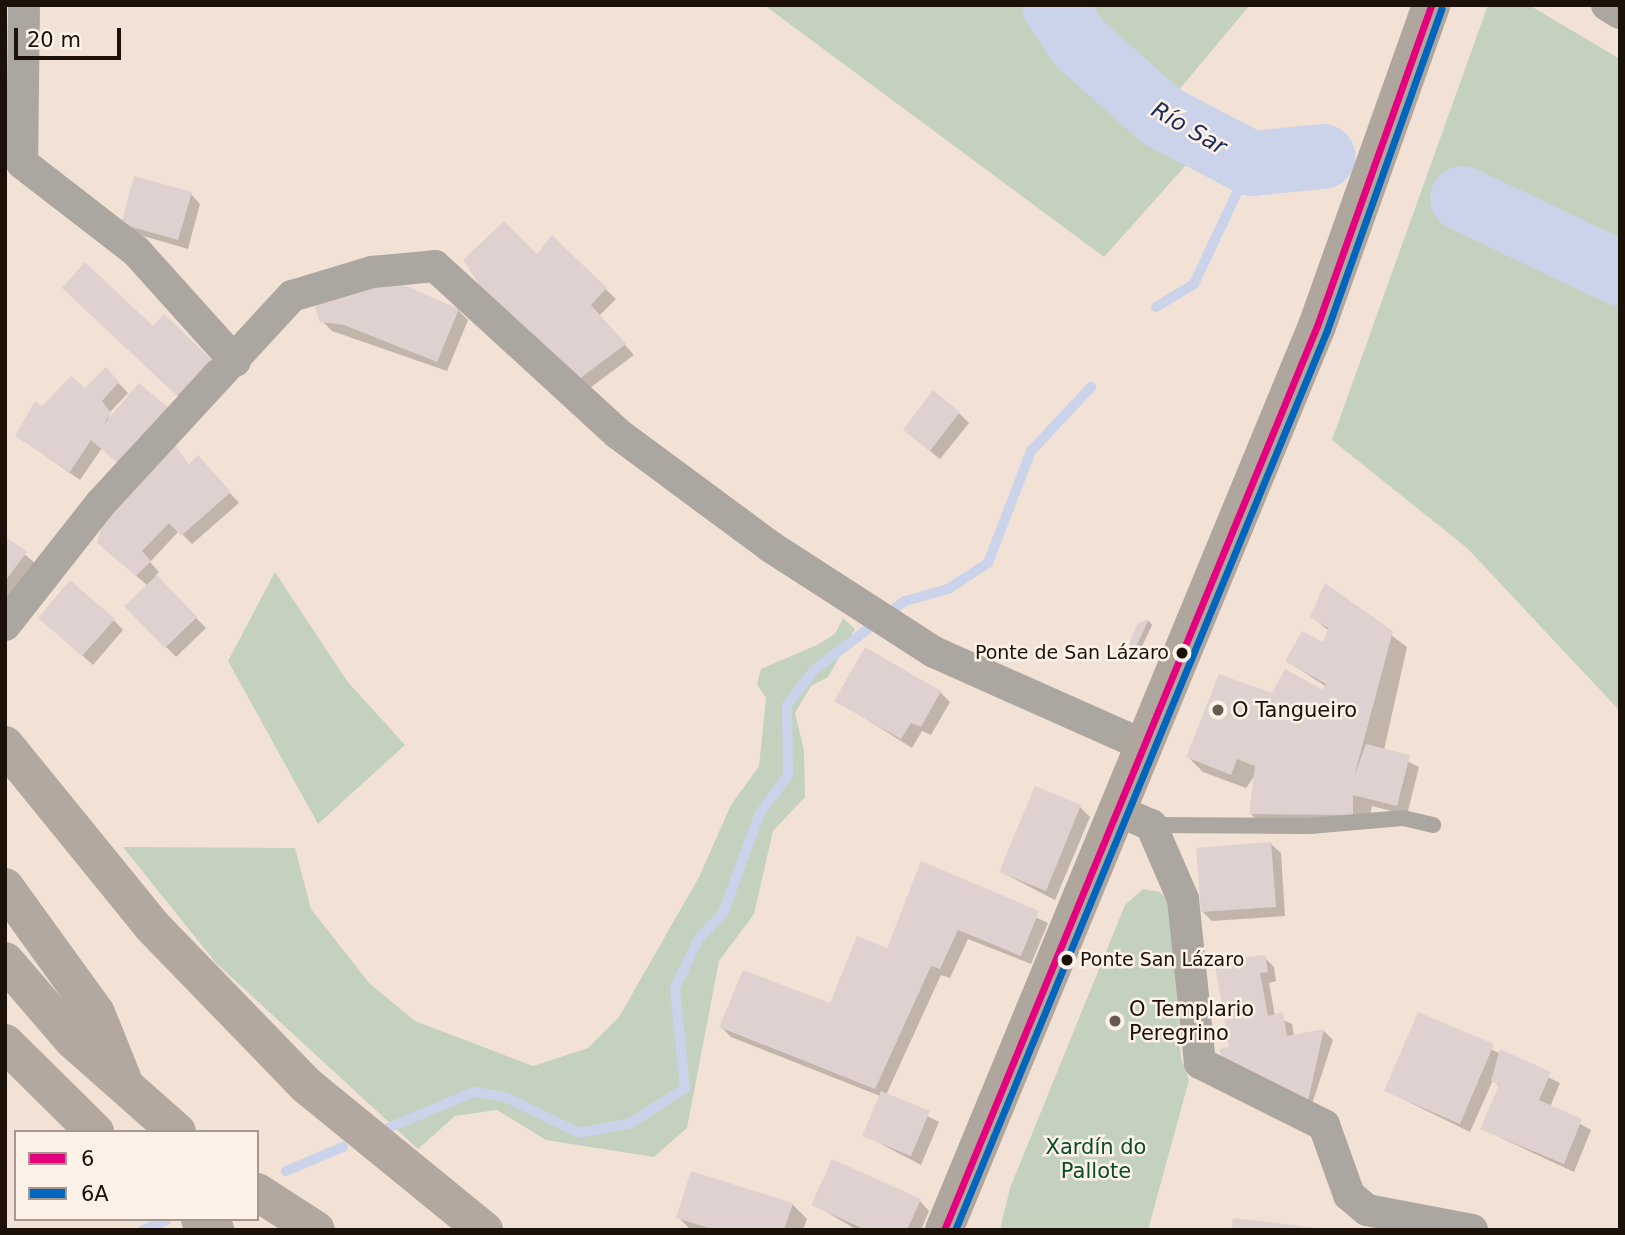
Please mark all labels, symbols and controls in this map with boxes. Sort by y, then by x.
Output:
scale bar [18,14,124,58]
text: 20 m [27,28,81,52]
water label: Río Sar [1147,96,1231,160]
place label: Ponte de San Lázaro [975,642,1169,664]
marker: Ponte de San Lázaro [1175,646,1189,660]
place label: O Tangueiro [1232,697,1357,723]
marker: O Tangueiro [1210,702,1226,718]
place label: Ponte San Lázaro [1080,949,1244,971]
marker: Ponte San Lázaro [1060,953,1074,967]
place label: O Templario Peregrino [1129,996,1254,1046]
marker: O Templario Peregrino [1107,1013,1123,1029]
legend [14,1130,259,1221]
park label: Xardín do Pallote [1046,1134,1146,1184]
text: 6 [81,1147,94,1171]
text: 6A [81,1182,109,1206]

